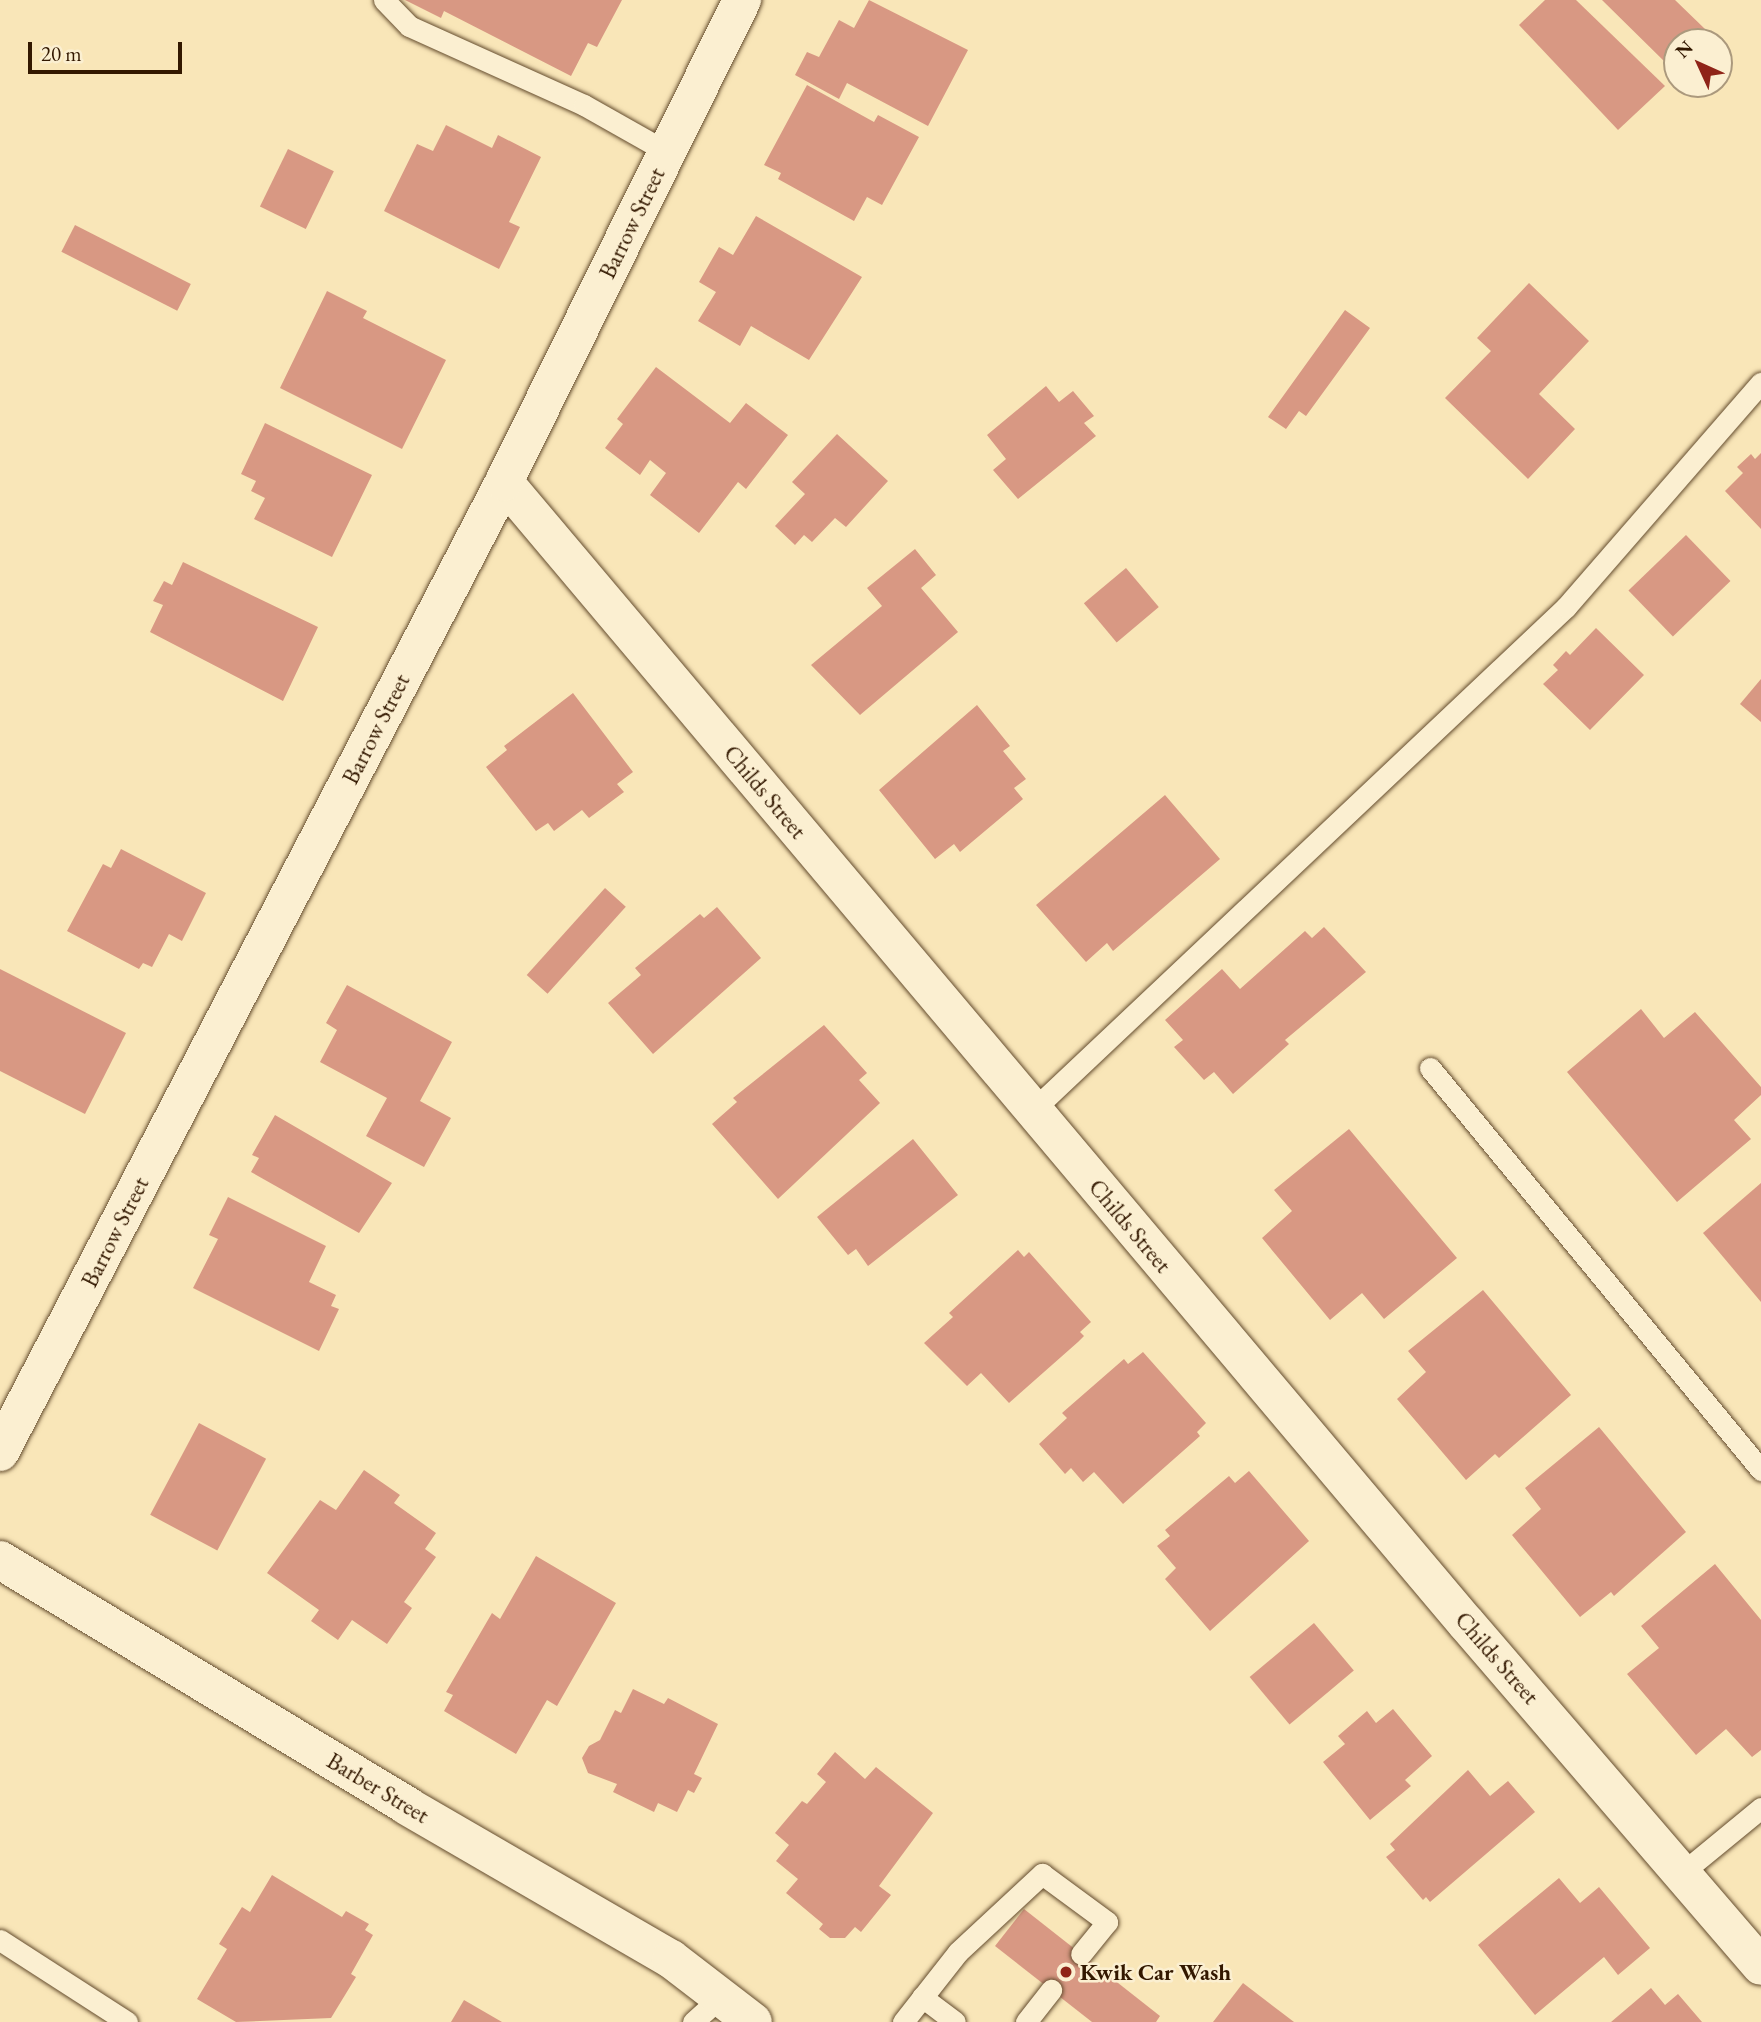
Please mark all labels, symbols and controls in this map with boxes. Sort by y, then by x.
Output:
scale bar [32,28,186,72]
north arrow [1663,28,1733,98]
text: N [1670,35,1698,63]
text: 20 m [41,40,82,67]
street label: Barrow Street [593,163,671,283]
street label: Barrow Street [336,669,416,789]
street label: Childs Street [718,740,812,844]
street label: Barrow Street [75,1172,155,1292]
street label: Childs Street [1083,1174,1177,1278]
street label: Childs Street [1449,1606,1545,1710]
street label: Barber Street [322,1747,434,1829]
place label: Kwik Car Wash [1080,1958,1231,1986]
marker: Kwik Car Wash [1058,1964,1074,1980]

